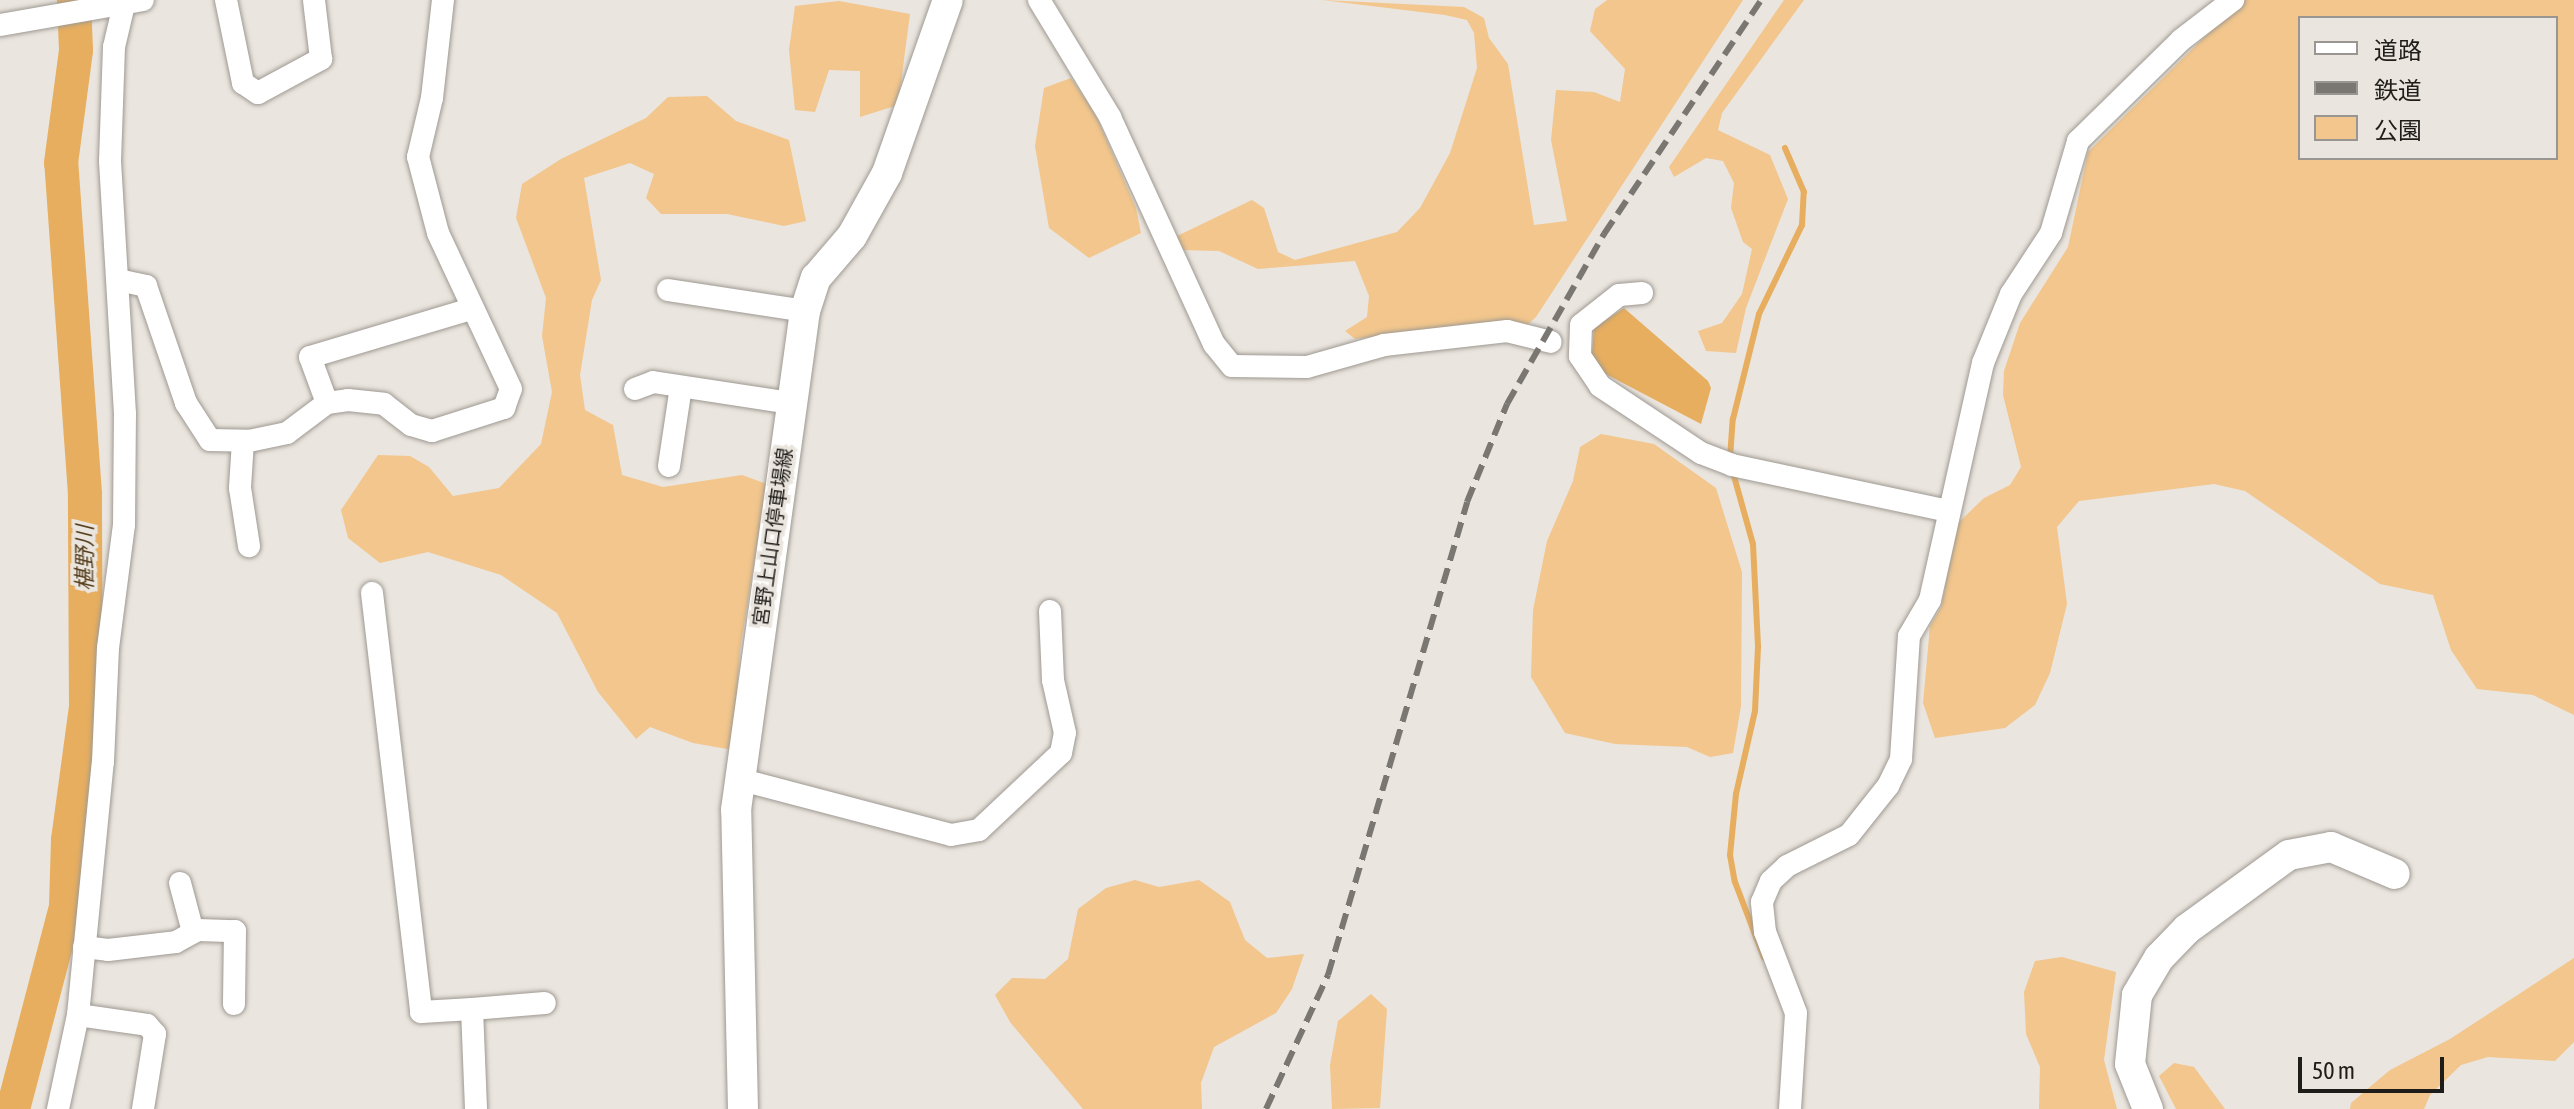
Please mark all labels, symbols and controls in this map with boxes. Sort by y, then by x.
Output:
legend [2298,16,2558,160]
text: 道路 [2374,37,2422,64]
text: 鉄道 [2374,77,2422,104]
text: 公園 [2374,117,2422,144]
street label: 宮野上山口停車場線 [748,446,796,628]
water label: 椹野川 [72,525,98,591]
scale bar [2302,1041,2448,1091]
text: 50 m [2312,1057,2355,1084]

